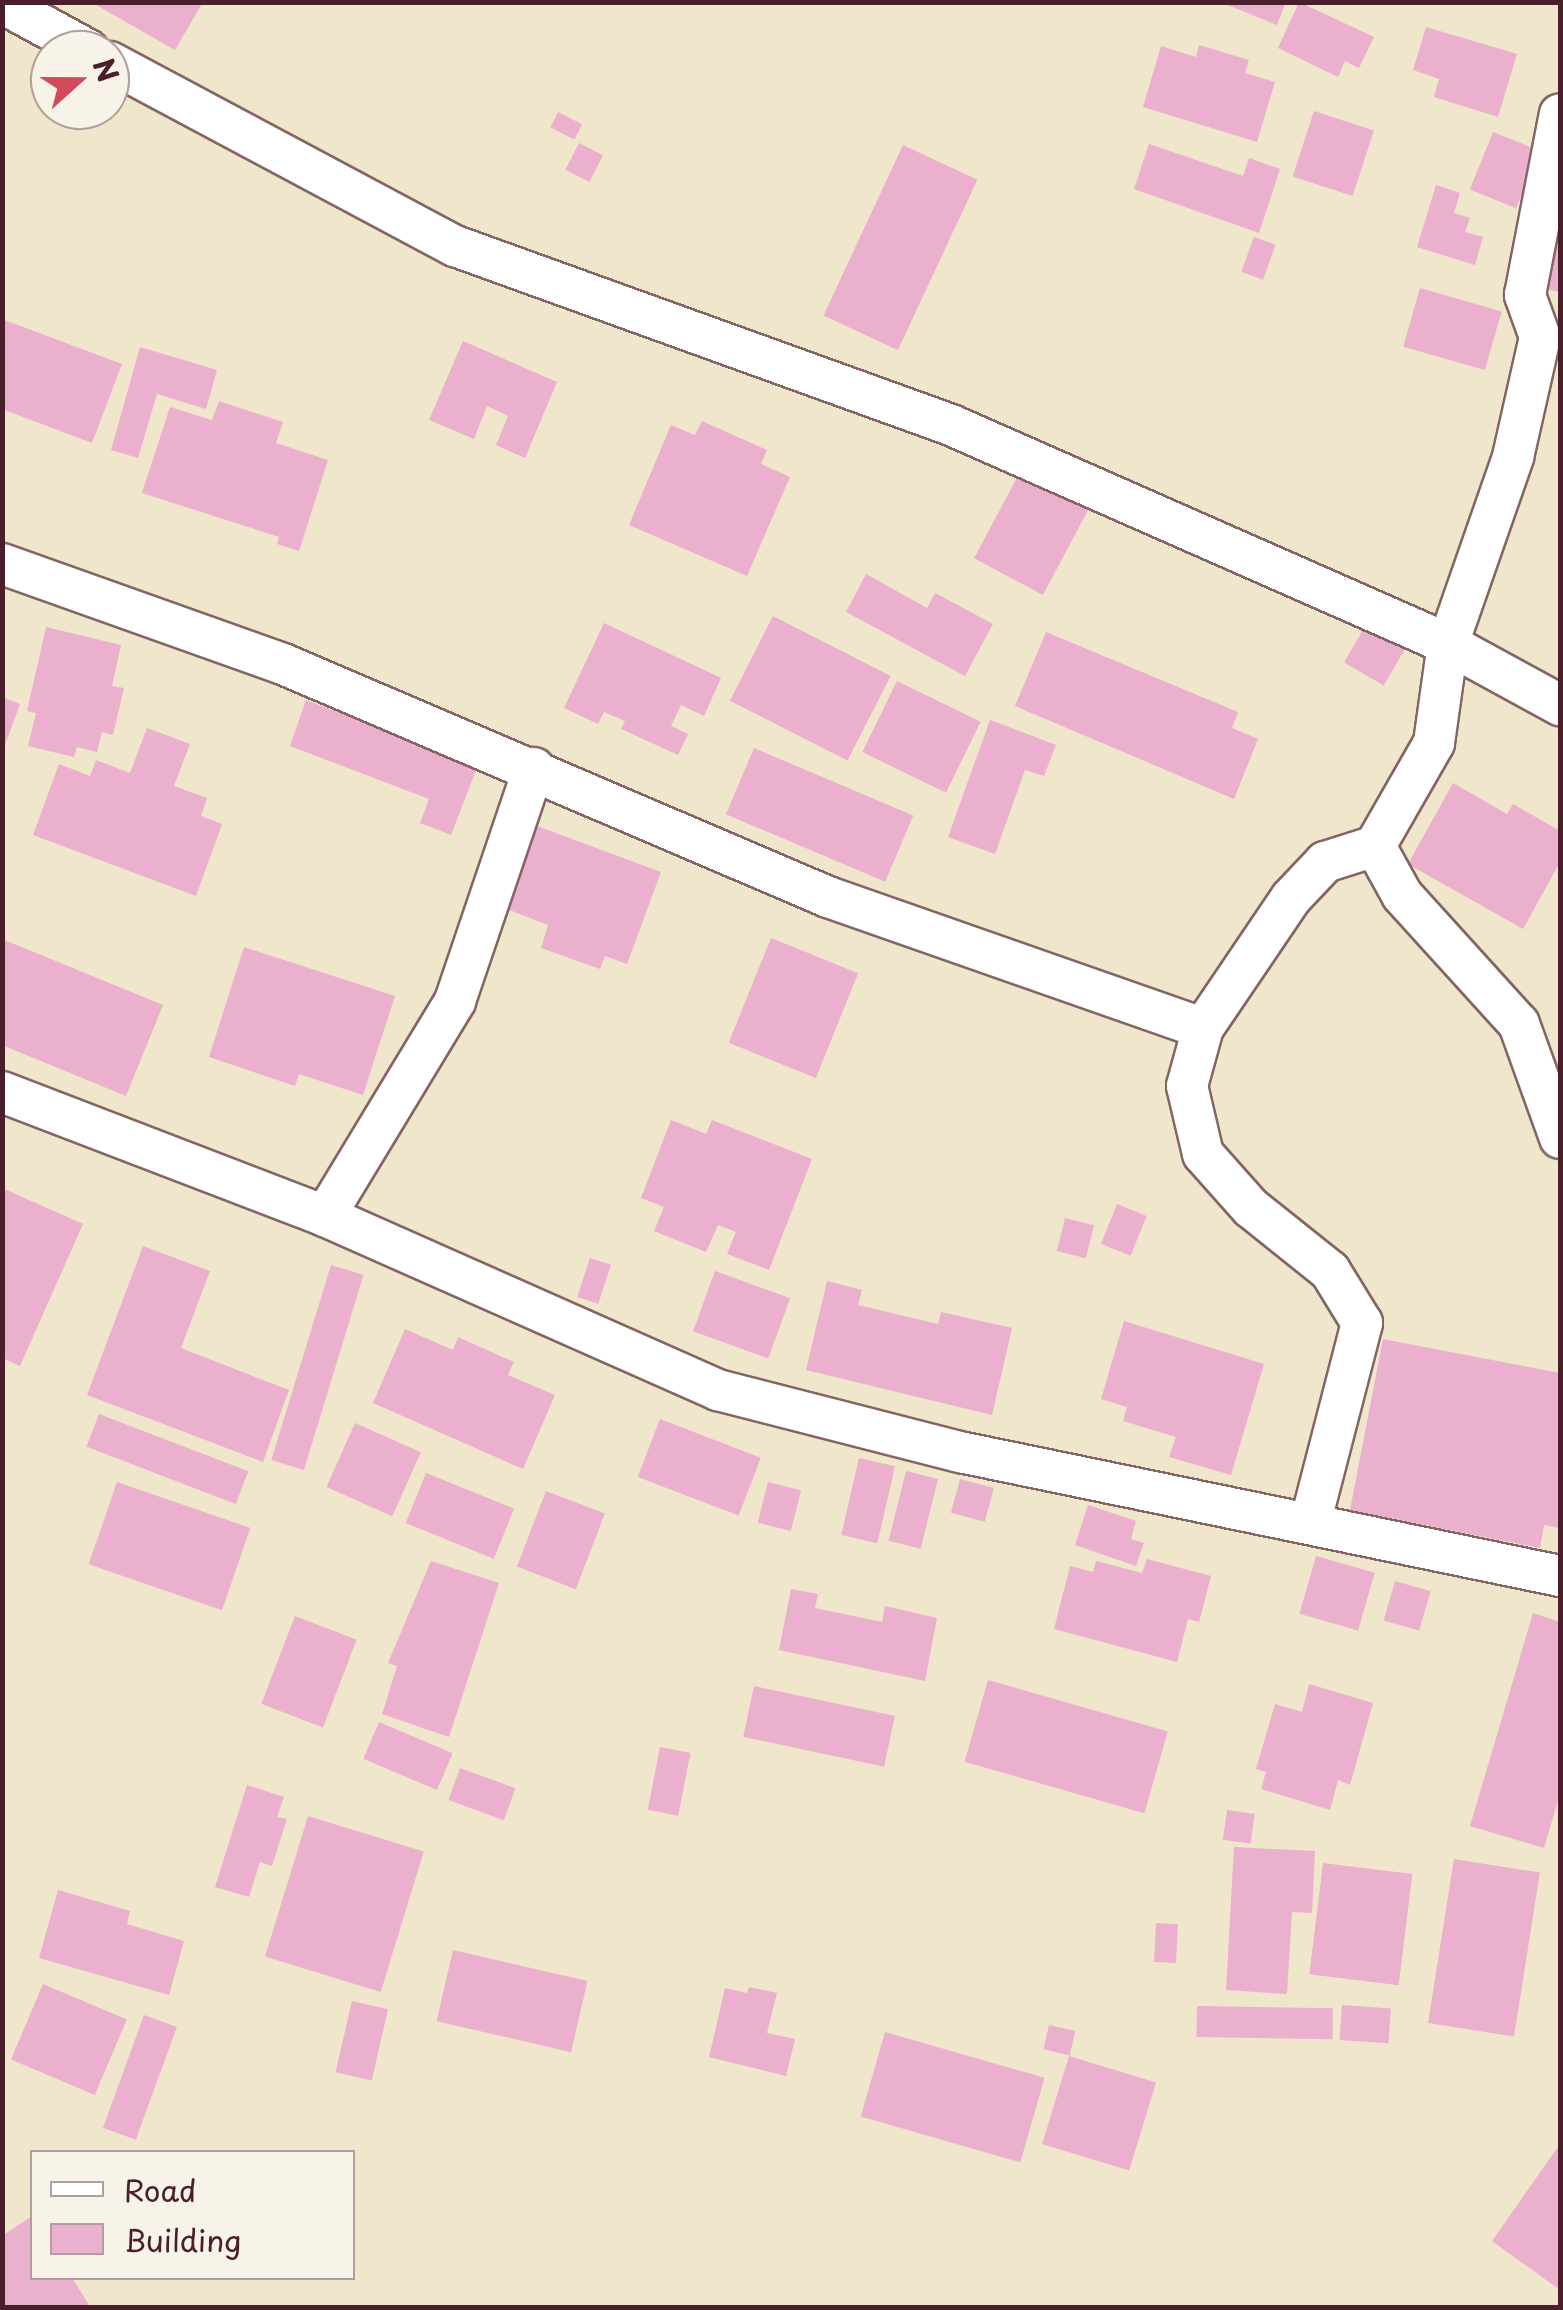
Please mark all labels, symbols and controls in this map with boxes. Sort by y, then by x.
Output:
north arrow [30,30,130,130]
text: N [83,52,131,88]
legend [30,2150,355,2280]
text: Road [124,2167,197,2212]
text: Building [124,2217,241,2262]

